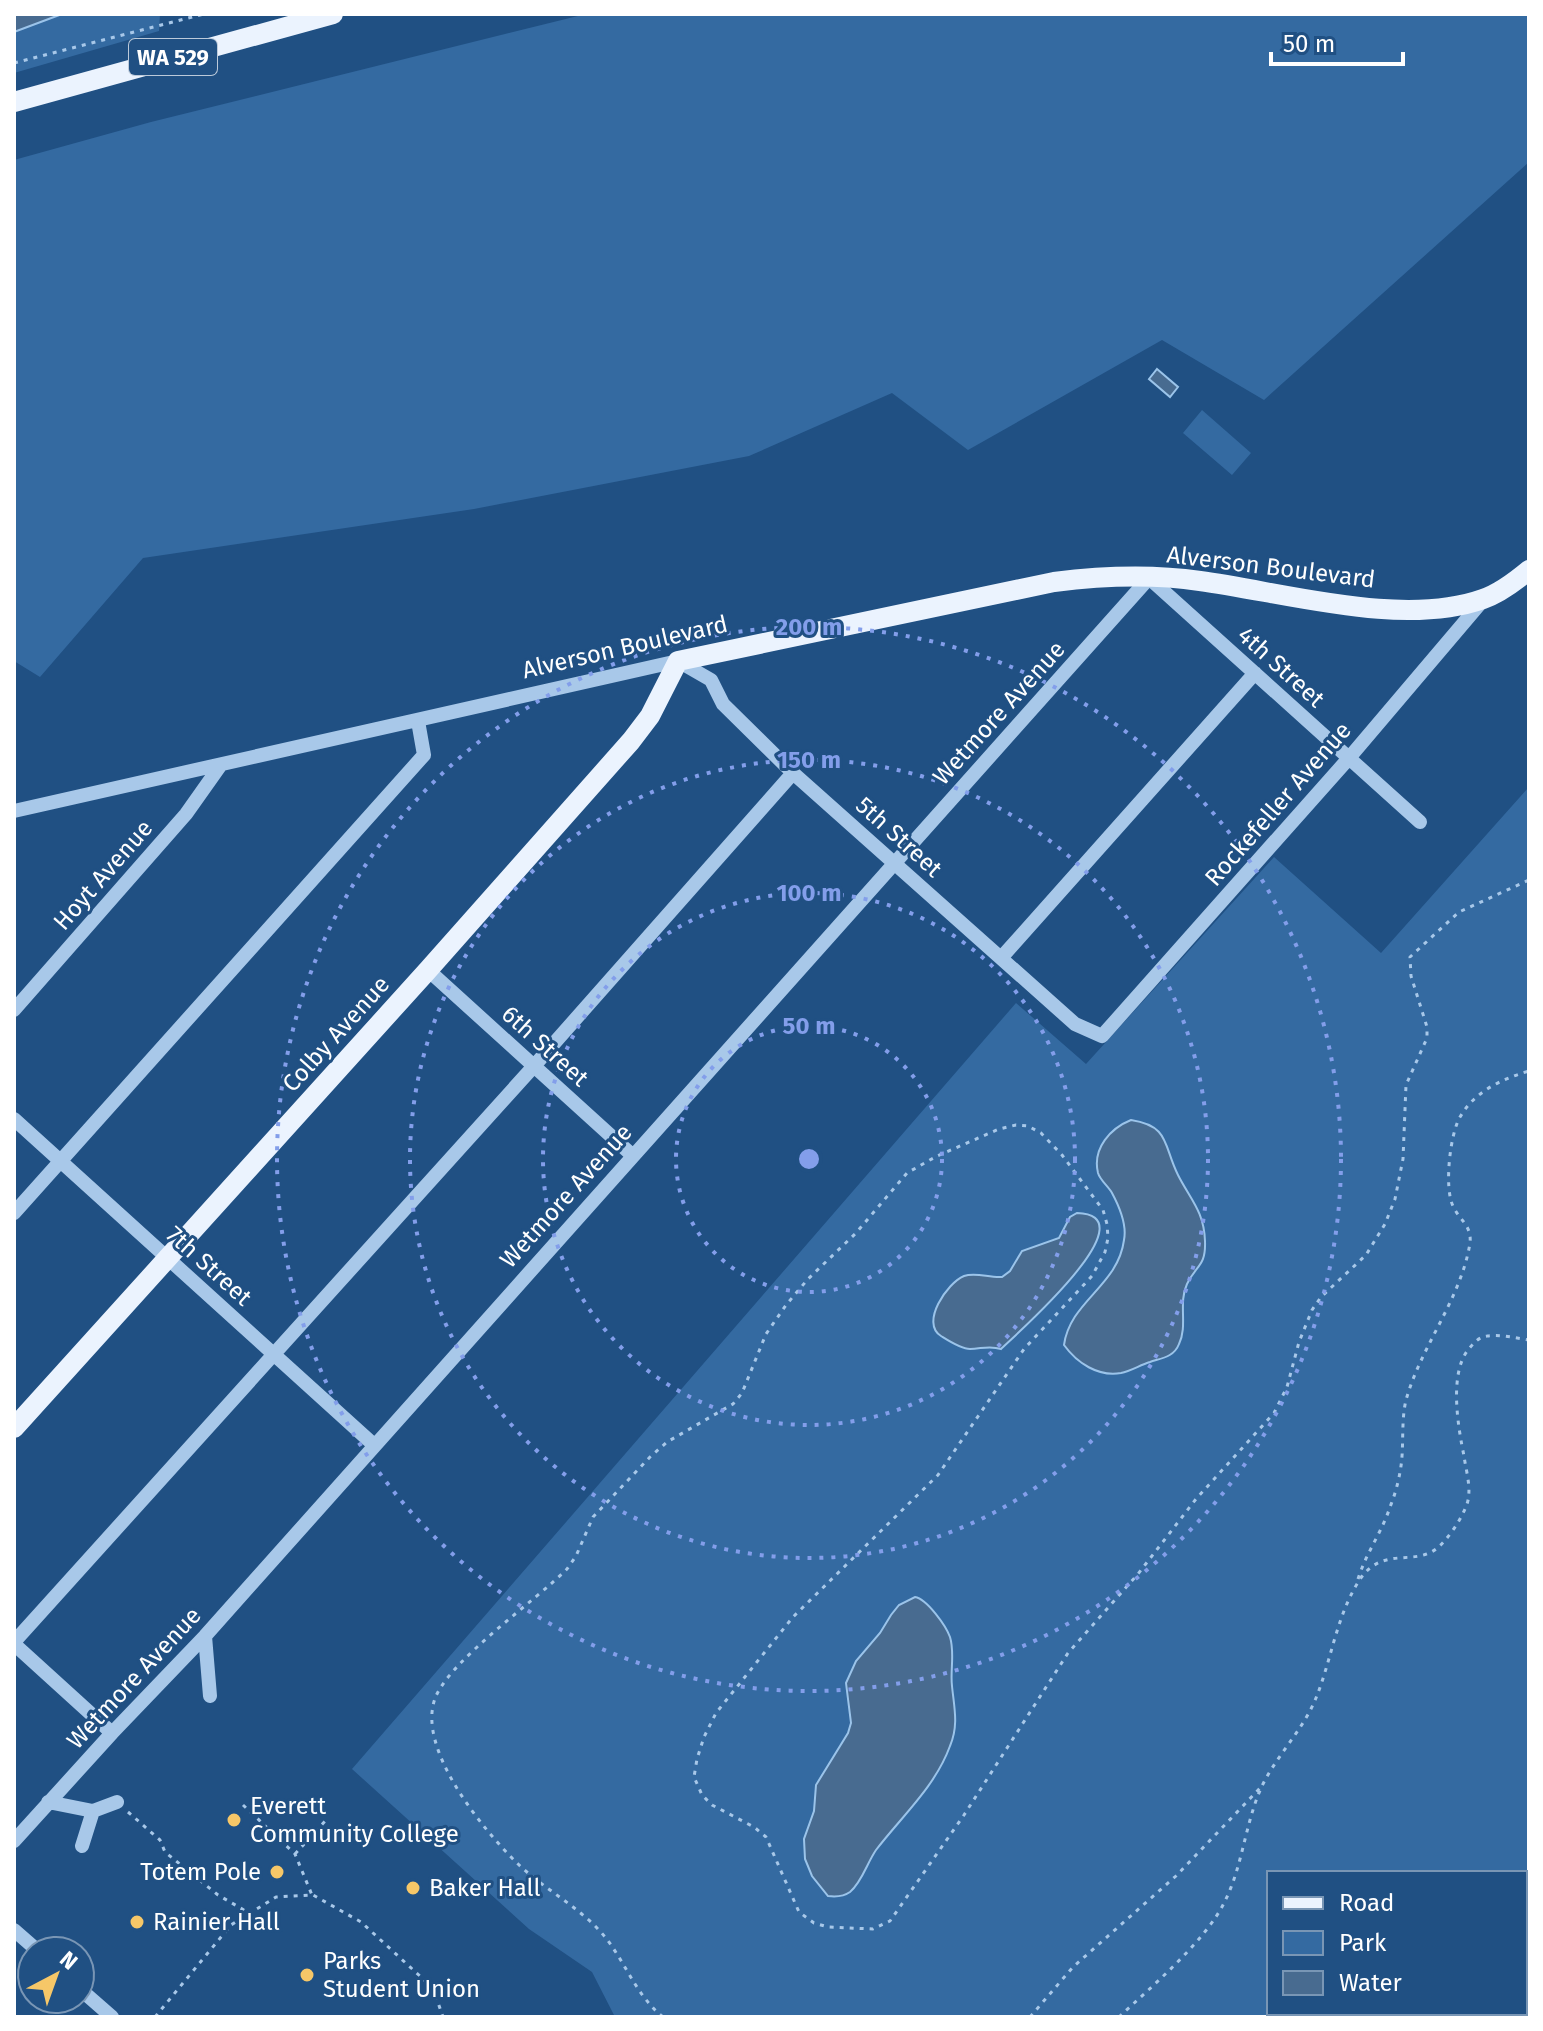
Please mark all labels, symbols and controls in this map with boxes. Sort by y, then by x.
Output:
scale bar [1271,16,1403,66]
text: 50 m [1283,30,1335,58]
road number: WA 529 [129,39,217,75]
street label: Alverson Boulevard [1165,540,1377,594]
street label: Alverson Boulevard [520,610,730,684]
text: 200 m [776,613,842,641]
street label: 4th Street [1232,621,1330,713]
street label: Wetmore Avenue [927,635,1071,791]
street label: Rockefeller Avenue [1199,716,1357,892]
text: 150 m [777,746,841,774]
street label: 5th Street [850,791,948,883]
street label: Hoyt Avenue [48,814,158,936]
text: 100 m [776,879,842,907]
street label: Colby Avenue [277,970,395,1098]
street label: 6th Street [496,1000,594,1092]
text: 50 m [783,1012,835,1040]
street label: Wetmore Avenue [494,1118,638,1274]
centre of rings [795,1145,823,1173]
street label: 7th Street [161,1221,258,1312]
street label: Wetmore Avenue [61,1601,207,1755]
place label: Everett Community College [250,1792,459,1848]
marker: Everett Community College [225,1811,243,1829]
place label: Totem Pole [140,1858,261,1886]
marker: Totem Pole [268,1863,286,1881]
legend [1267,1871,1527,2015]
place label: Baker Hall [429,1874,541,1902]
marker: Baker Hall [404,1879,422,1897]
text: Road [1339,1889,1394,1917]
place label: Rainier Hall [153,1908,280,1936]
marker: Rainier Hall [128,1913,146,1931]
text: Park [1339,1929,1387,1957]
north arrow [16,1935,96,2015]
text: N [54,1945,83,1975]
place label: Parks Student Union [323,1947,480,2003]
marker: Parks Student Union [298,1966,316,1984]
text: Water [1339,1969,1403,1997]

